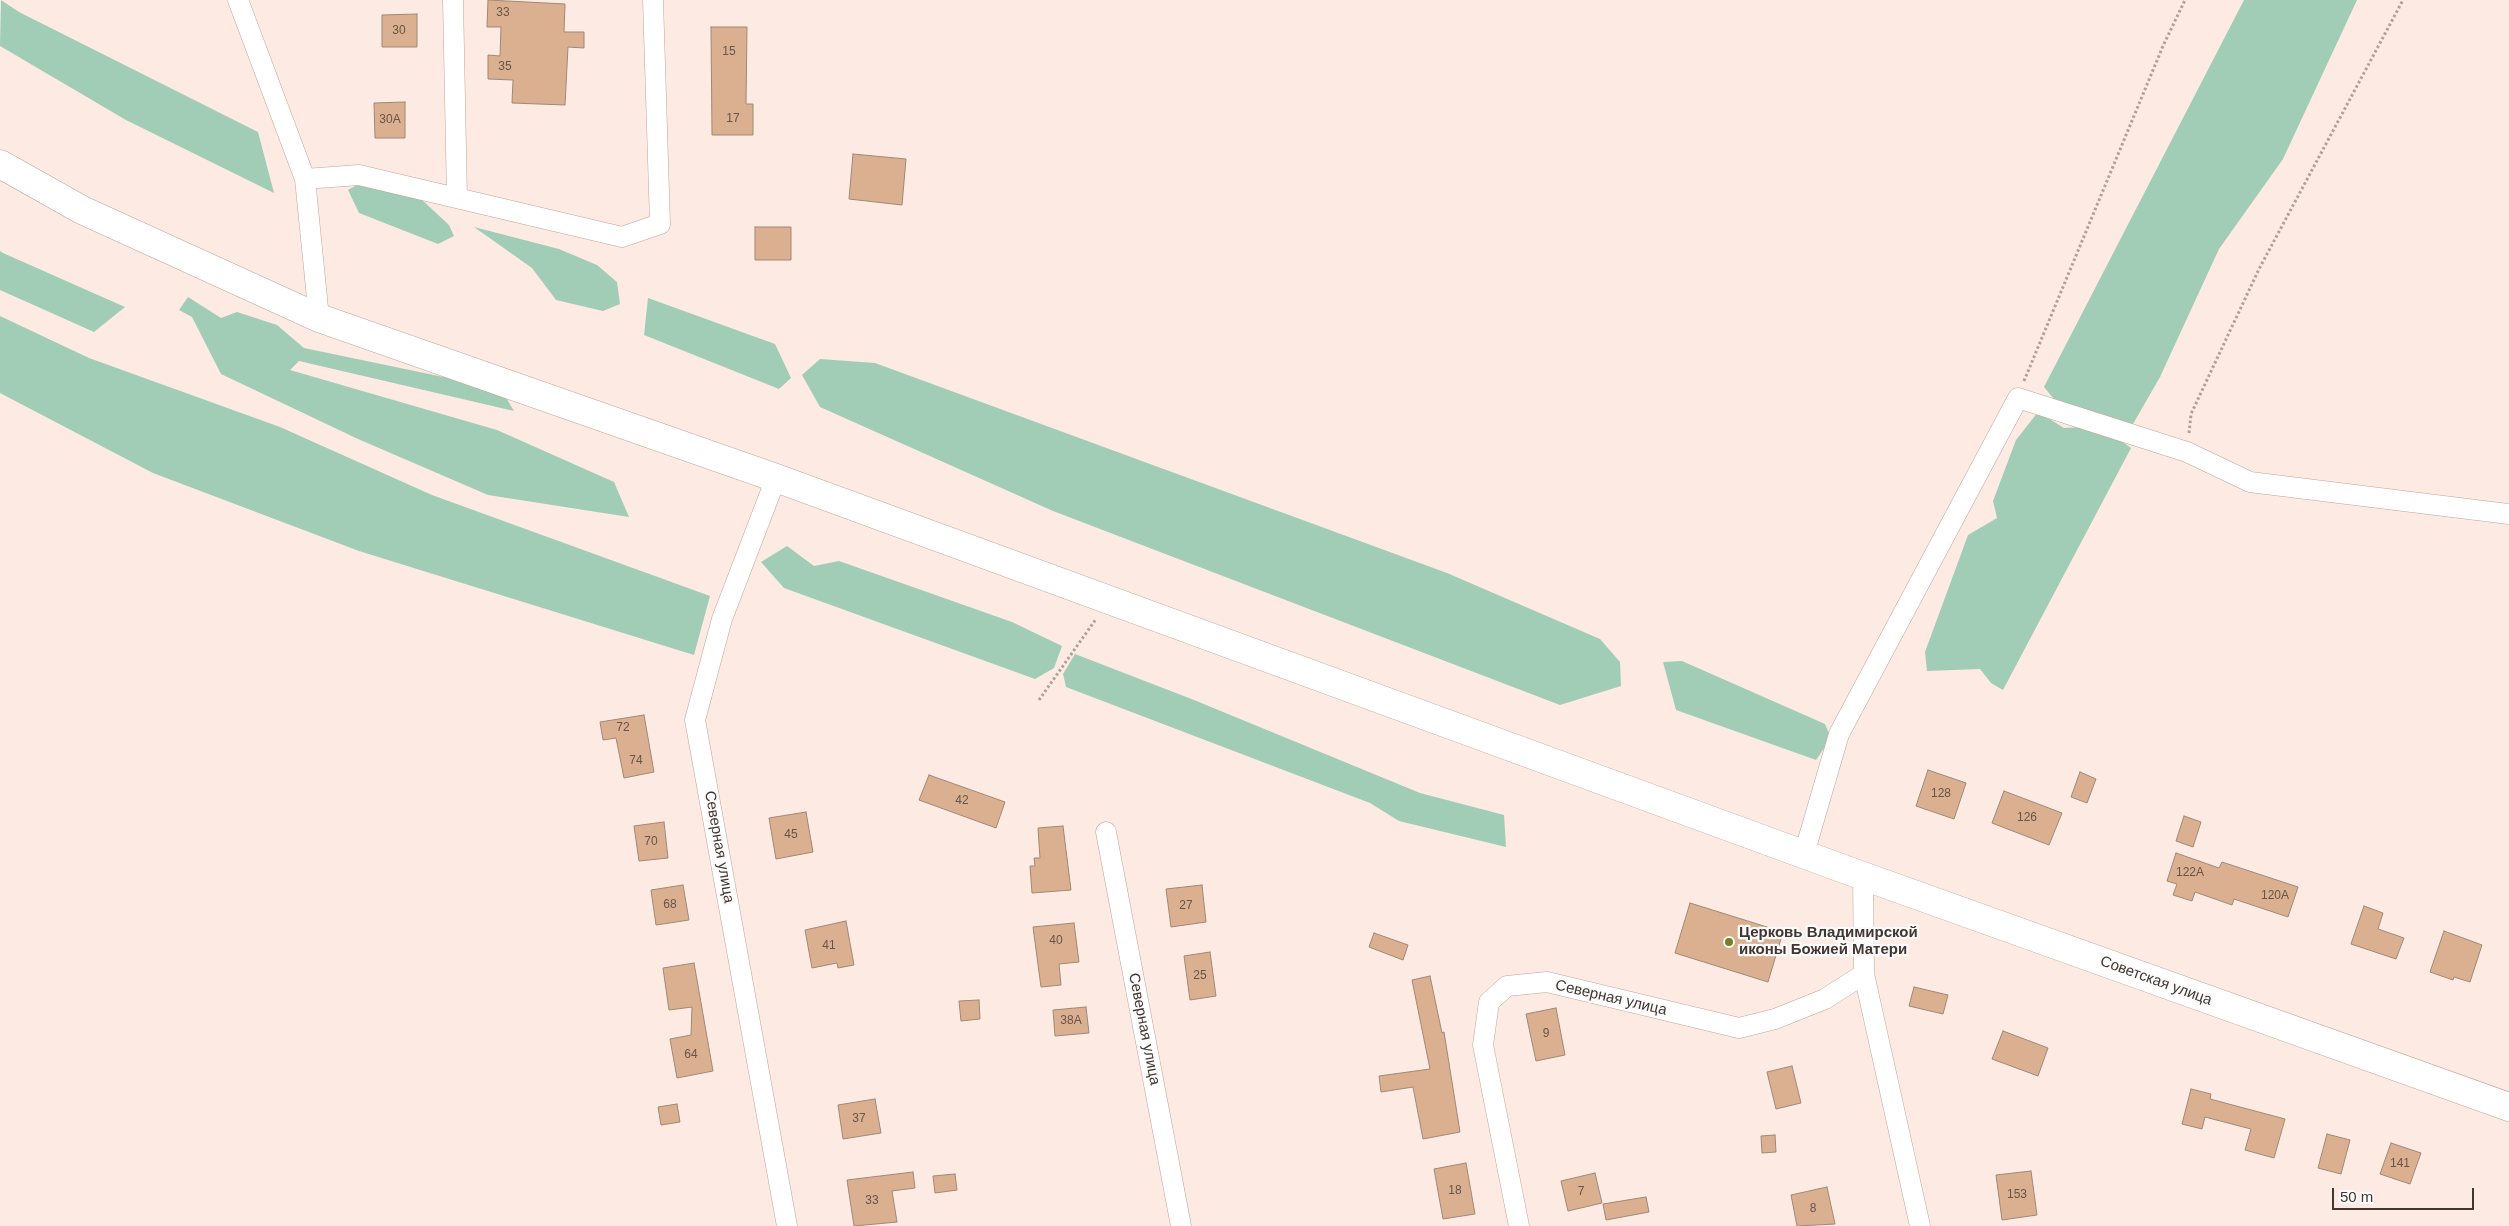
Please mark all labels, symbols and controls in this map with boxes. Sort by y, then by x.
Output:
house number: 33 [496,6,510,20]
house number: 30 [392,24,406,38]
house number: 15 [722,45,736,59]
house number: 35 [498,60,512,74]
house number: 17 [726,112,740,126]
house number: 30А [379,113,401,127]
house number: 72 [616,721,630,735]
house number: 74 [629,754,643,768]
house number: 128 [1931,787,1951,801]
street label: Северная улица [700,789,738,905]
house number: 42 [955,794,969,808]
house number: 126 [2017,811,2037,825]
house number: 45 [784,828,798,842]
house number: 70 [644,835,658,849]
house number: 122А [2176,866,2204,880]
house number: 120А [2261,889,2289,903]
house number: 68 [663,898,677,912]
house number: 27 [1179,899,1193,913]
place label: Церковь Владимирской иконы Божией Матери [1739,924,1918,959]
house number: 40 [1049,934,1063,948]
marker: Церковь Владимирской иконы Божией Матери [1723,936,1735,948]
house number: 41 [822,939,836,953]
street label: Советская улица [2098,952,2214,1010]
house number: 25 [1193,969,1207,983]
street label: Северная улица [1124,971,1164,1087]
street label: Северная улица [1554,976,1668,1020]
house number: 38А [1060,1014,1082,1028]
house number: 9 [1543,1027,1549,1041]
house number: 64 [684,1048,698,1062]
house number: 37 [852,1112,866,1126]
house number: 141 [2390,1157,2410,1171]
scale bar [2334,1178,2476,1210]
house number: 18 [1448,1184,1462,1198]
house number: 7 [1578,1185,1584,1199]
house number: 153 [2007,1188,2027,1202]
text: 50 m [2340,1188,2373,1205]
house number: 33 [865,1194,879,1208]
house number: 8 [1810,1202,1816,1216]

